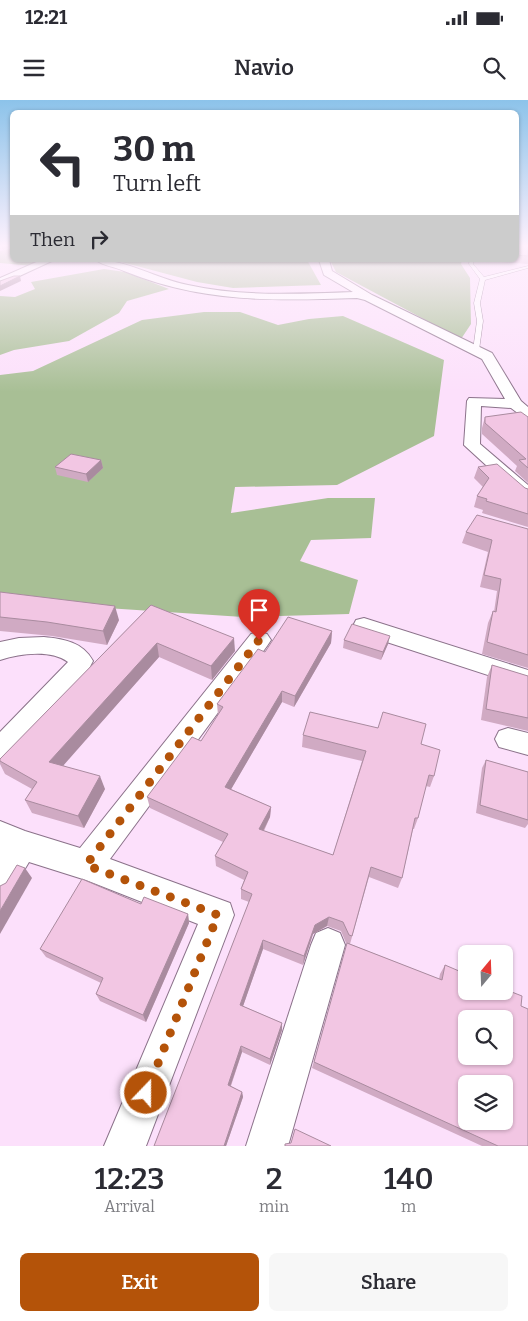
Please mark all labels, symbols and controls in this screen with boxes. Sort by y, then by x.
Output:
text: 12:21 [25,6,67,29]
icon: menu [20,54,48,82]
text: Navio [234,54,294,81]
icon: search [480,54,508,82]
text: 30 m [113,128,195,170]
icon: left [30,130,95,195]
text: Turn left [113,170,201,197]
icon: right [85,225,113,253]
text: Then [30,228,75,251]
pin [238,589,280,640]
icon: arrive [245,596,273,624]
north arrow [458,945,512,1000]
map controls [458,945,513,1130]
button: search [458,1010,513,1065]
position arrow [119,1066,171,1118]
button: layers [458,1075,513,1130]
text: 12:23 [94,1161,165,1197]
text: 2 [266,1161,282,1197]
text: 140 [384,1161,434,1197]
text: Arrival [104,1197,155,1216]
text: min [259,1197,289,1216]
text: m [401,1197,416,1216]
button: Exit [20,1253,259,1311]
button: Share [269,1253,508,1311]

